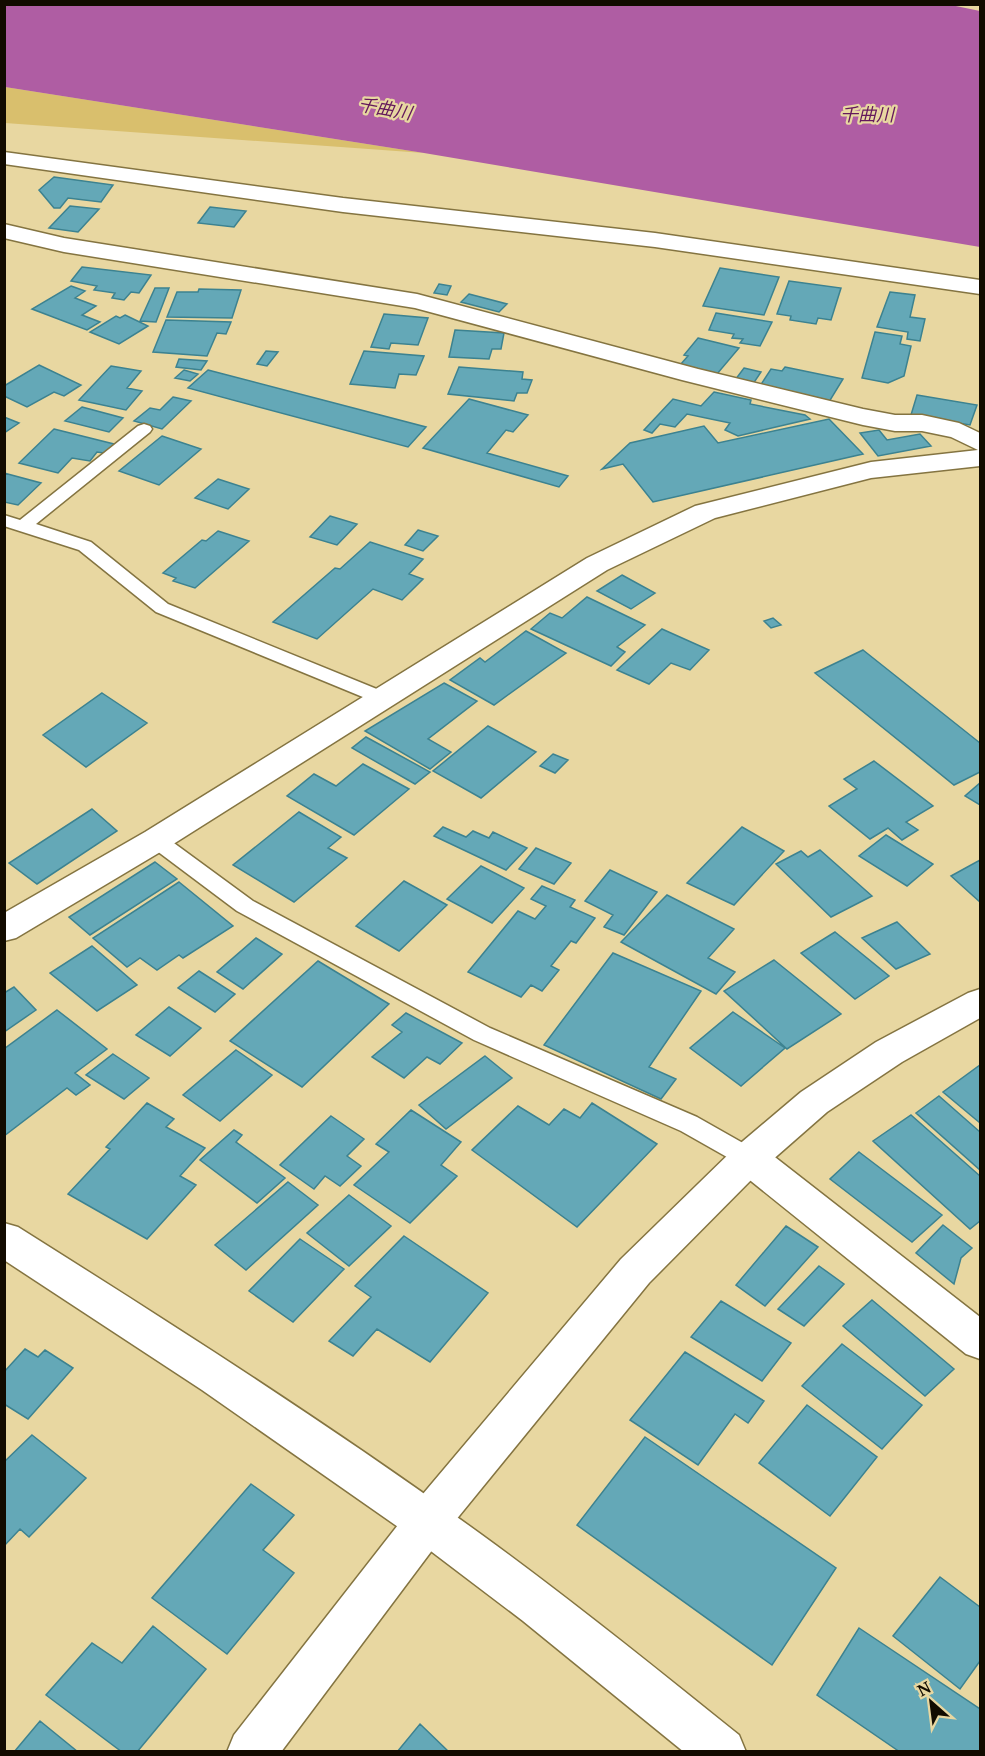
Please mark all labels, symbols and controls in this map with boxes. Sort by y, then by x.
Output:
water label: 千曲川 [357,92,416,125]
water label: 千曲川 [840,102,896,126]
north arrow [901,1672,961,1732]
text: N [913,1676,935,1701]

